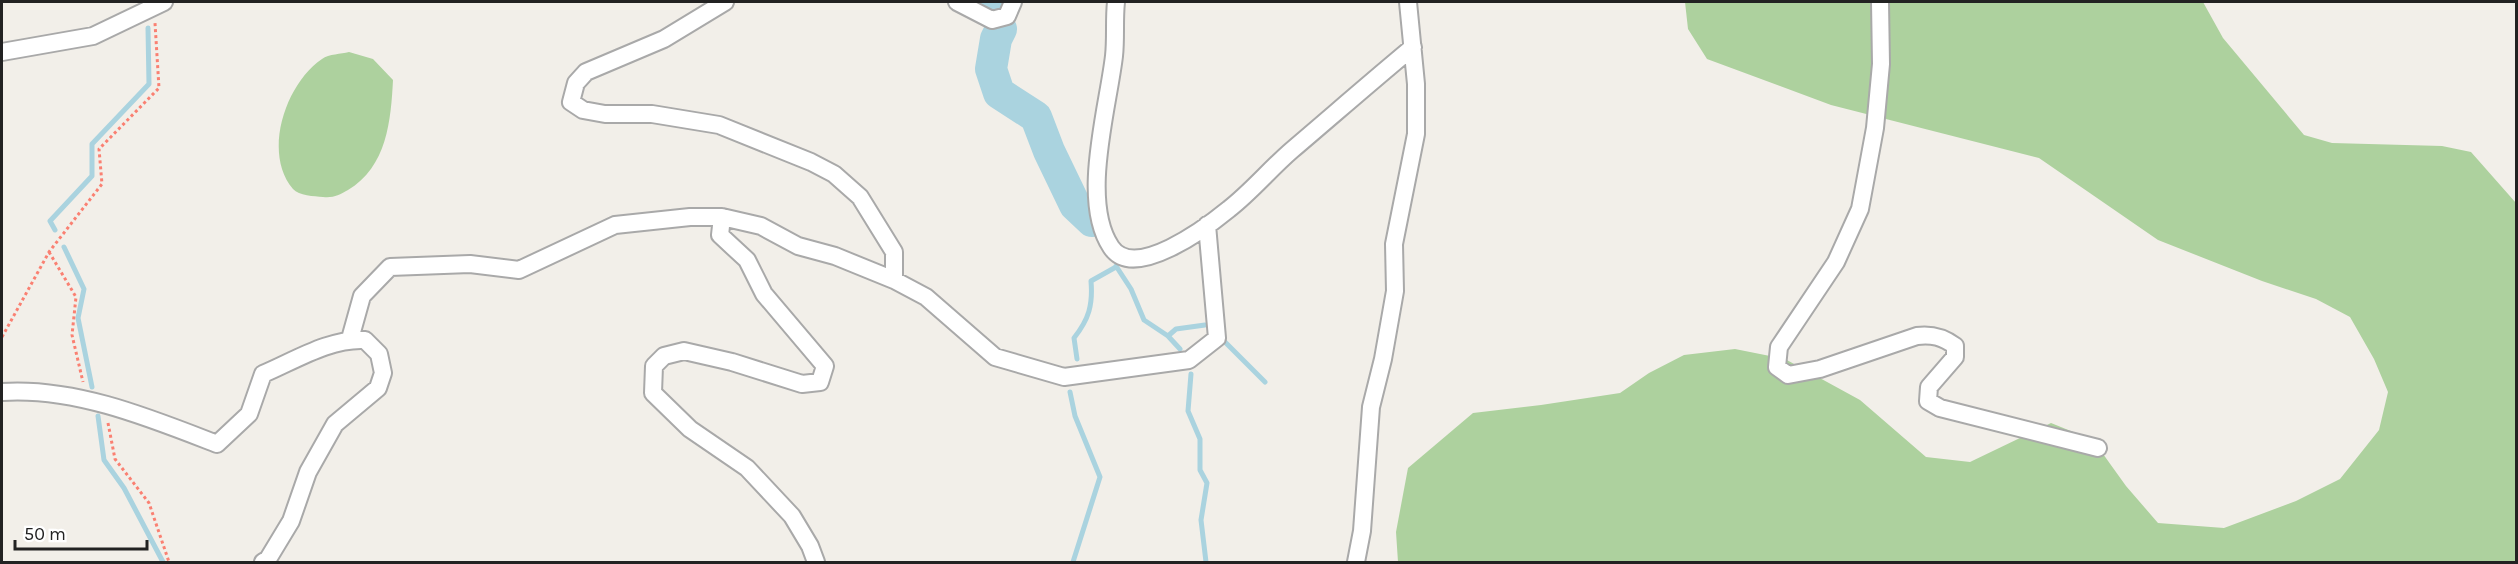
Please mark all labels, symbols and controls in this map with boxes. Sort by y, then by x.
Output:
scale bar [15,513,147,551]
text: 50 m [24,523,66,545]

